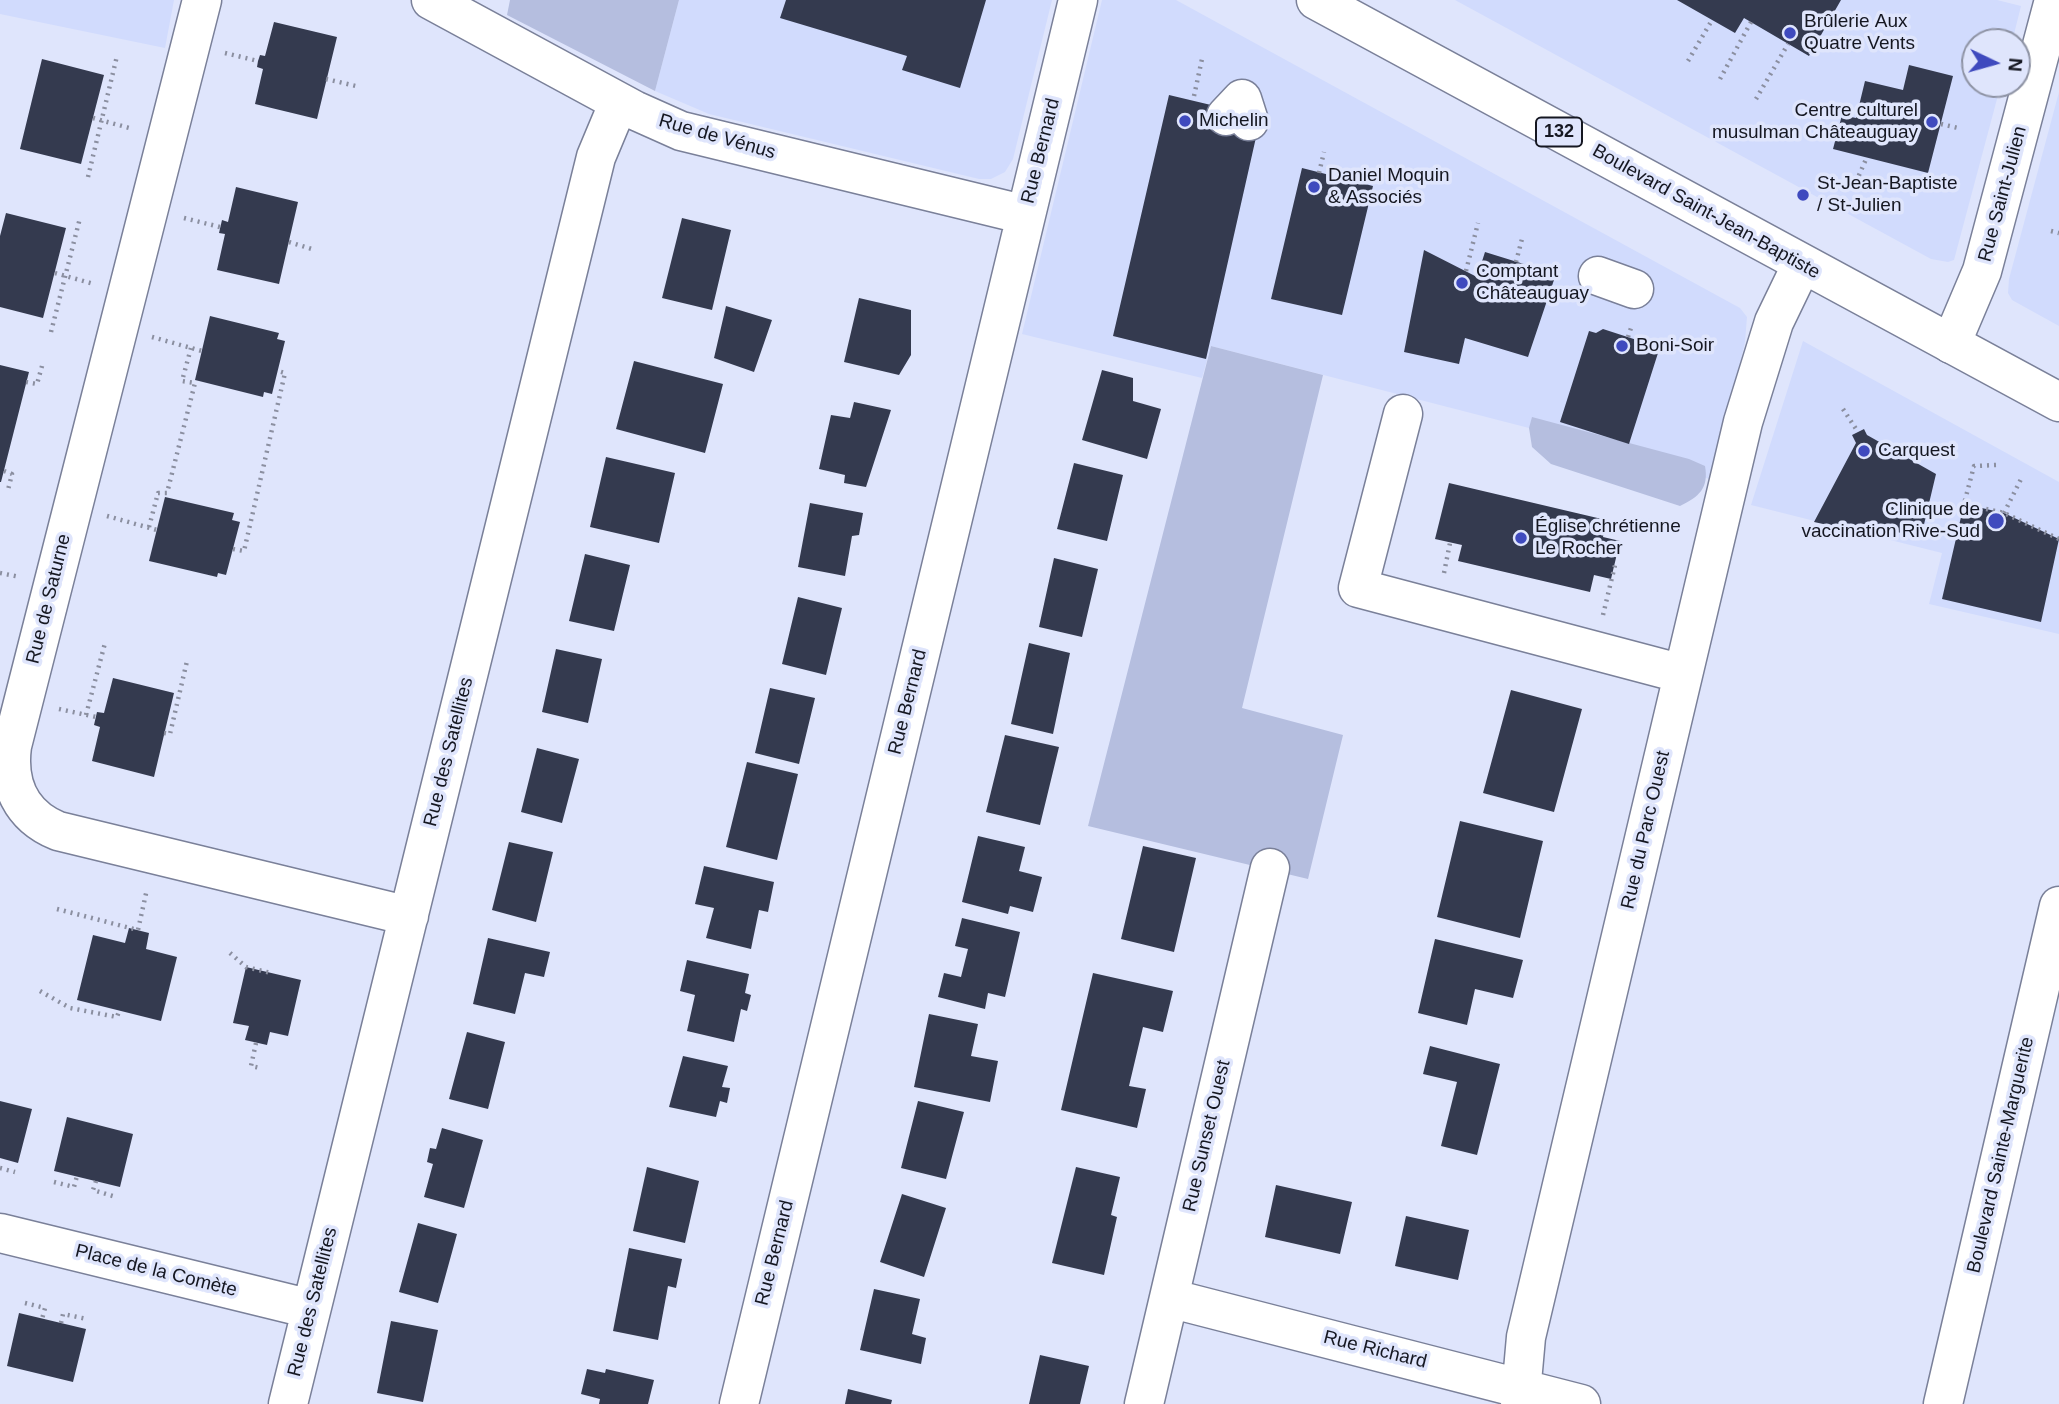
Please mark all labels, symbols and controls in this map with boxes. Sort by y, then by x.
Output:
place label: Brûlerie Aux Quatre Vents [1804,11,1915,55]
marker: Brûlerie Aux Quatre Vents [1782,25,1798,41]
north arrow [1961,28,2031,98]
text: N [2004,57,2026,72]
street label: Rue Bernard [1017,96,1065,206]
place label: Centre culturel musulman Châteauguay [1712,100,1918,144]
street label: Rue de Vénus [656,109,778,165]
place label: Michelin [1199,110,1269,132]
marker: Michelin [1177,113,1193,129]
marker: Centre culturel musulman Châteauguay [1924,114,1940,130]
road number: 132 [1536,118,1582,146]
street label: Rue Saint-Julien [1974,124,2032,264]
street label: Boulevard Saint-Jean-Baptiste [1588,140,1824,284]
place label: Daniel Moquin & Associés [1328,165,1449,209]
place label: St-Jean-Baptiste / St-Julien [1817,173,1957,217]
marker: Daniel Moquin & Associés [1306,179,1322,195]
marker: St-Jean-Baptiste / St-Julien [1795,187,1811,203]
place label: Comptant Châteauguay [1476,261,1589,305]
marker: Comptant Châteauguay [1454,275,1470,291]
place label: Boni-Soir [1636,335,1714,357]
marker: Boni-Soir [1614,338,1630,354]
place label: Carquest [1878,440,1955,462]
marker: Carquest [1856,443,1872,459]
place label: Clinique de vaccination Rive-Sud [1802,499,1980,543]
marker: Clinique de vaccination Rive-Sud [1986,511,2006,531]
place label: Église chrétienne Le Rocher [1535,516,1681,560]
marker: Église chrétienne Le Rocher [1513,530,1529,546]
street label: Rue de Saturne [22,532,76,666]
street label: Rue Bernard [884,647,932,757]
street label: Rue des Satellites [419,675,479,829]
street label: Rue du Parc Ouest [1617,749,1675,911]
street label: Boulevard Sainte-Marguerite [1963,1035,2039,1275]
street label: Rue Sunset Ouest [1178,1058,1236,1214]
street label: Rue Bernard [751,1198,799,1308]
street label: Rue des Satellites [283,1225,343,1379]
street label: Place de la Comète [73,1240,239,1302]
street label: Rue Richard [1321,1326,1429,1374]

